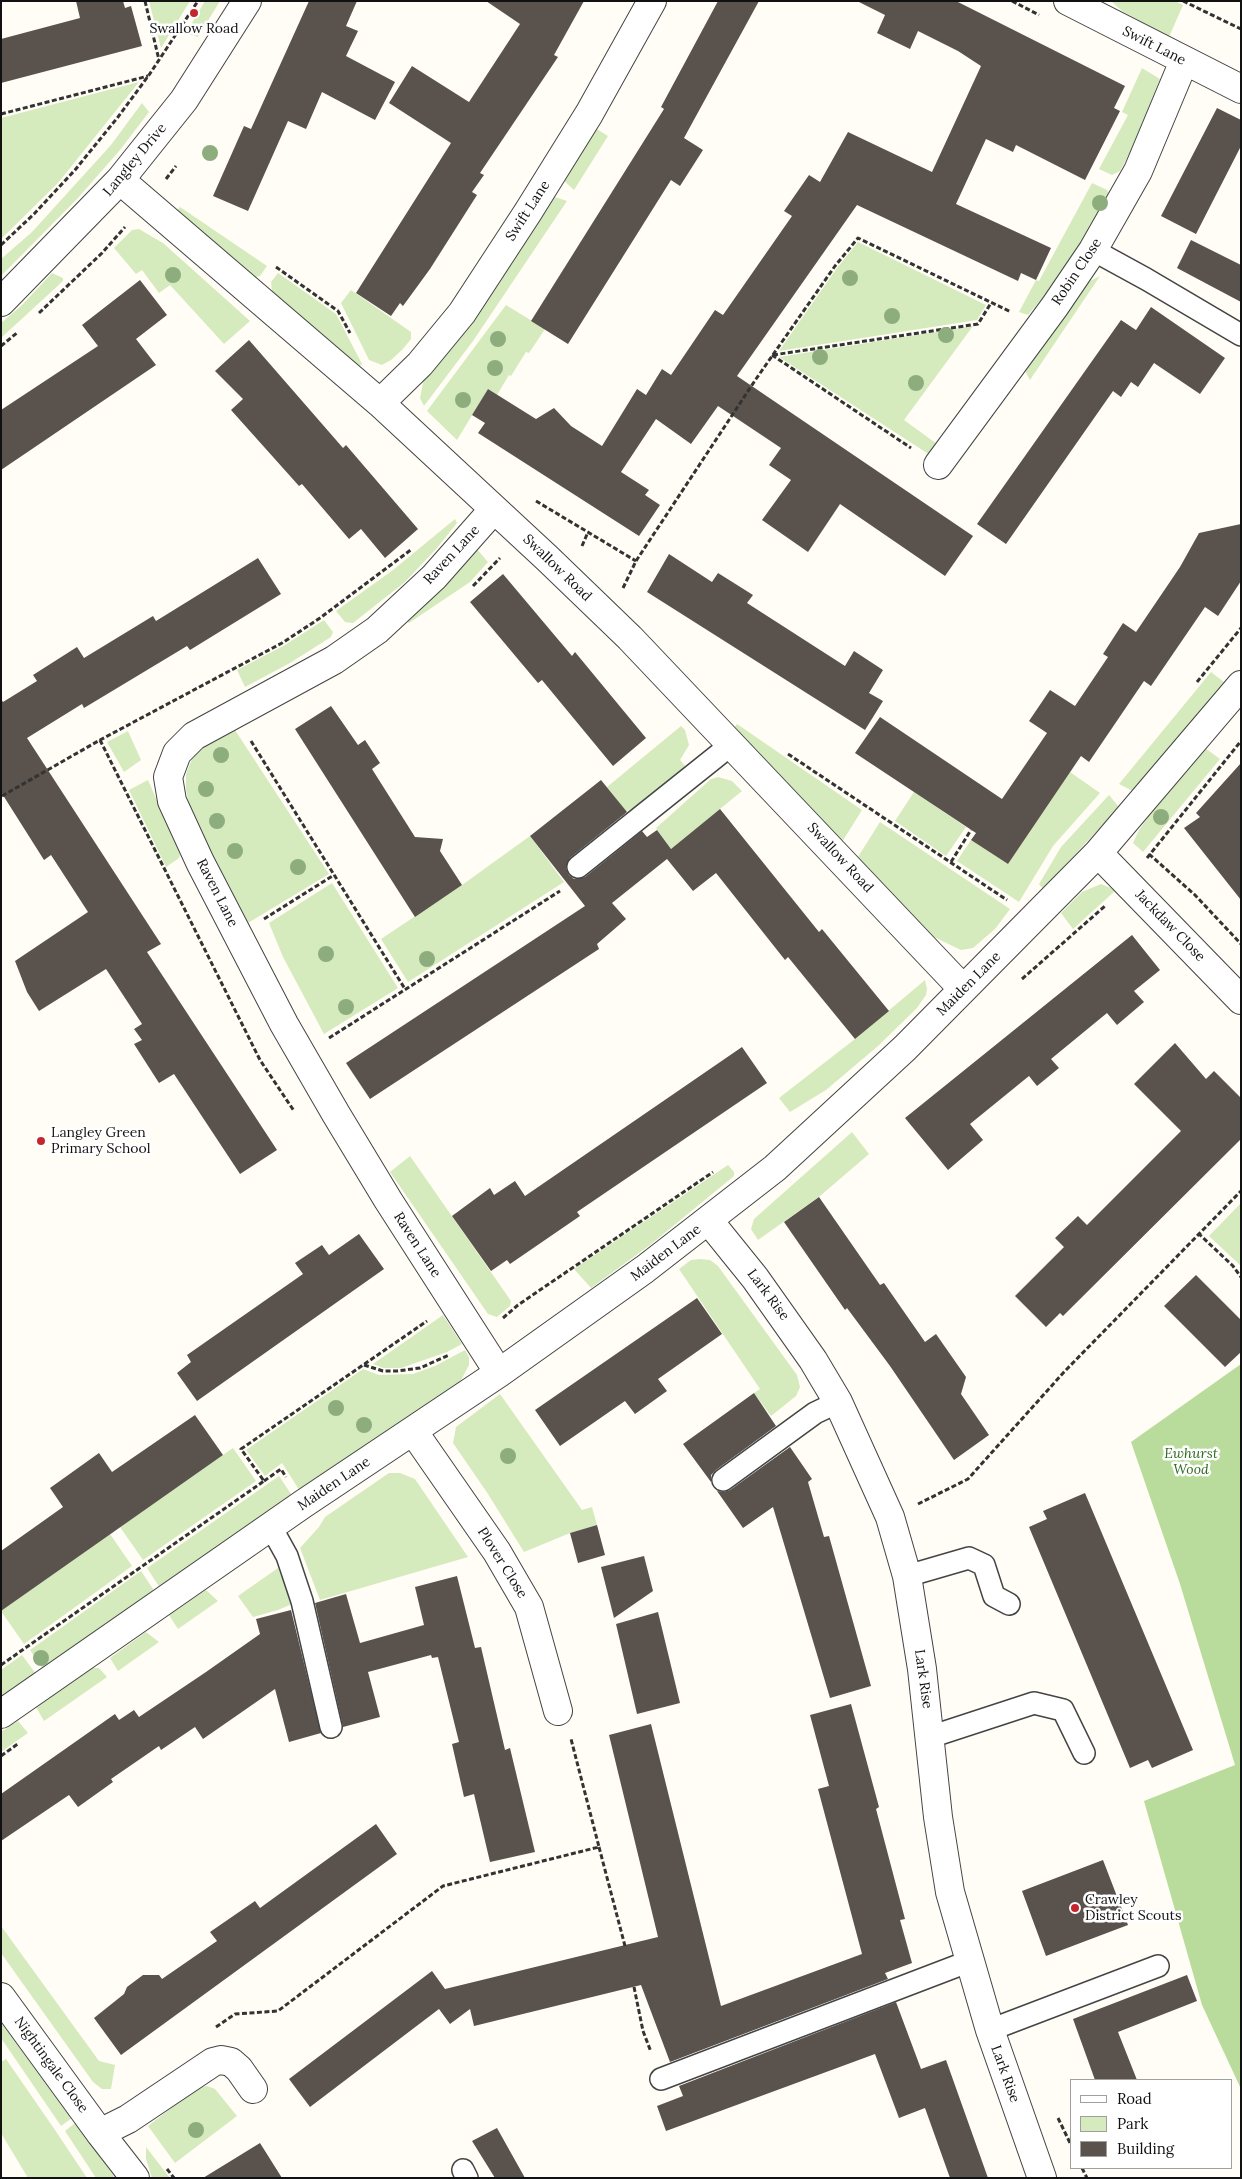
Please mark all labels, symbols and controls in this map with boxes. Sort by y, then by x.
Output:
marker: Swallow Road [188,7,200,19]
place label: Swallow Road [149,21,239,37]
street label: Swift Lane [1120,23,1188,69]
street label: Langley Drive [100,120,170,200]
street label: Swift Lane [502,178,554,244]
street label: Robin Close [1049,235,1105,309]
street label: Raven Lane [421,522,483,588]
street label: Swallow Road [519,531,595,605]
street label: Swallow Road [803,820,877,896]
street label: Raven Lane [193,856,241,930]
street label: Jackdaw Close [1132,887,1208,965]
street label: Maiden Lane [933,948,1005,1020]
place label: Langley Green Primary School [51,1125,151,1158]
marker: Langley Green Primary School [35,1135,47,1147]
street label: Raven Lane [390,1209,444,1281]
street label: Maiden Lane [627,1221,705,1285]
street label: Lark Rise [743,1266,793,1324]
park label: Ewhurst Wood [1164,1446,1218,1478]
street label: Maiden Lane [295,1454,373,1514]
street label: Plover Close [474,1524,530,1602]
street label: Lark Rise [911,1648,935,1710]
place label: Crawley District Scouts [1085,1892,1182,1924]
marker: Crawley District Scouts [1069,1902,1081,1914]
street label: Nightingale Close [10,2014,92,2116]
street label: Lark Rise [987,2043,1023,2105]
legend [1070,2079,1232,2169]
text: Road [1117,2089,1152,2108]
text: Park [1117,2114,1148,2133]
text: Building [1117,2139,1174,2158]

